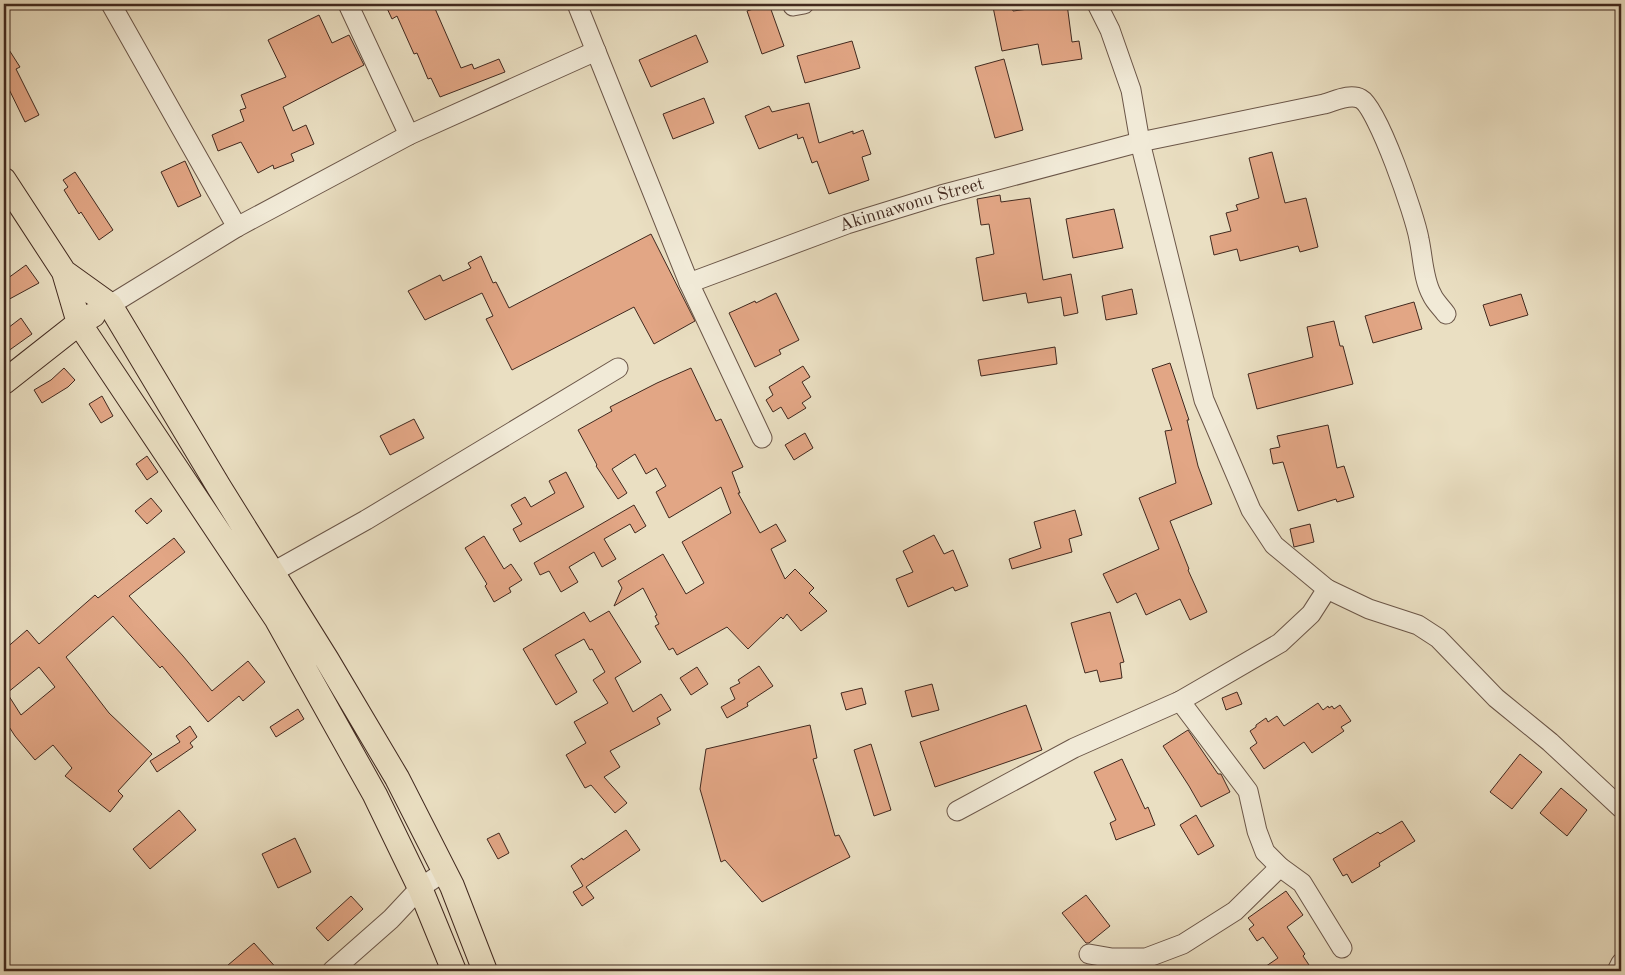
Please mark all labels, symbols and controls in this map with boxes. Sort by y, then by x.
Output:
street label: Akinnawonu Street [837,175,986,235]

